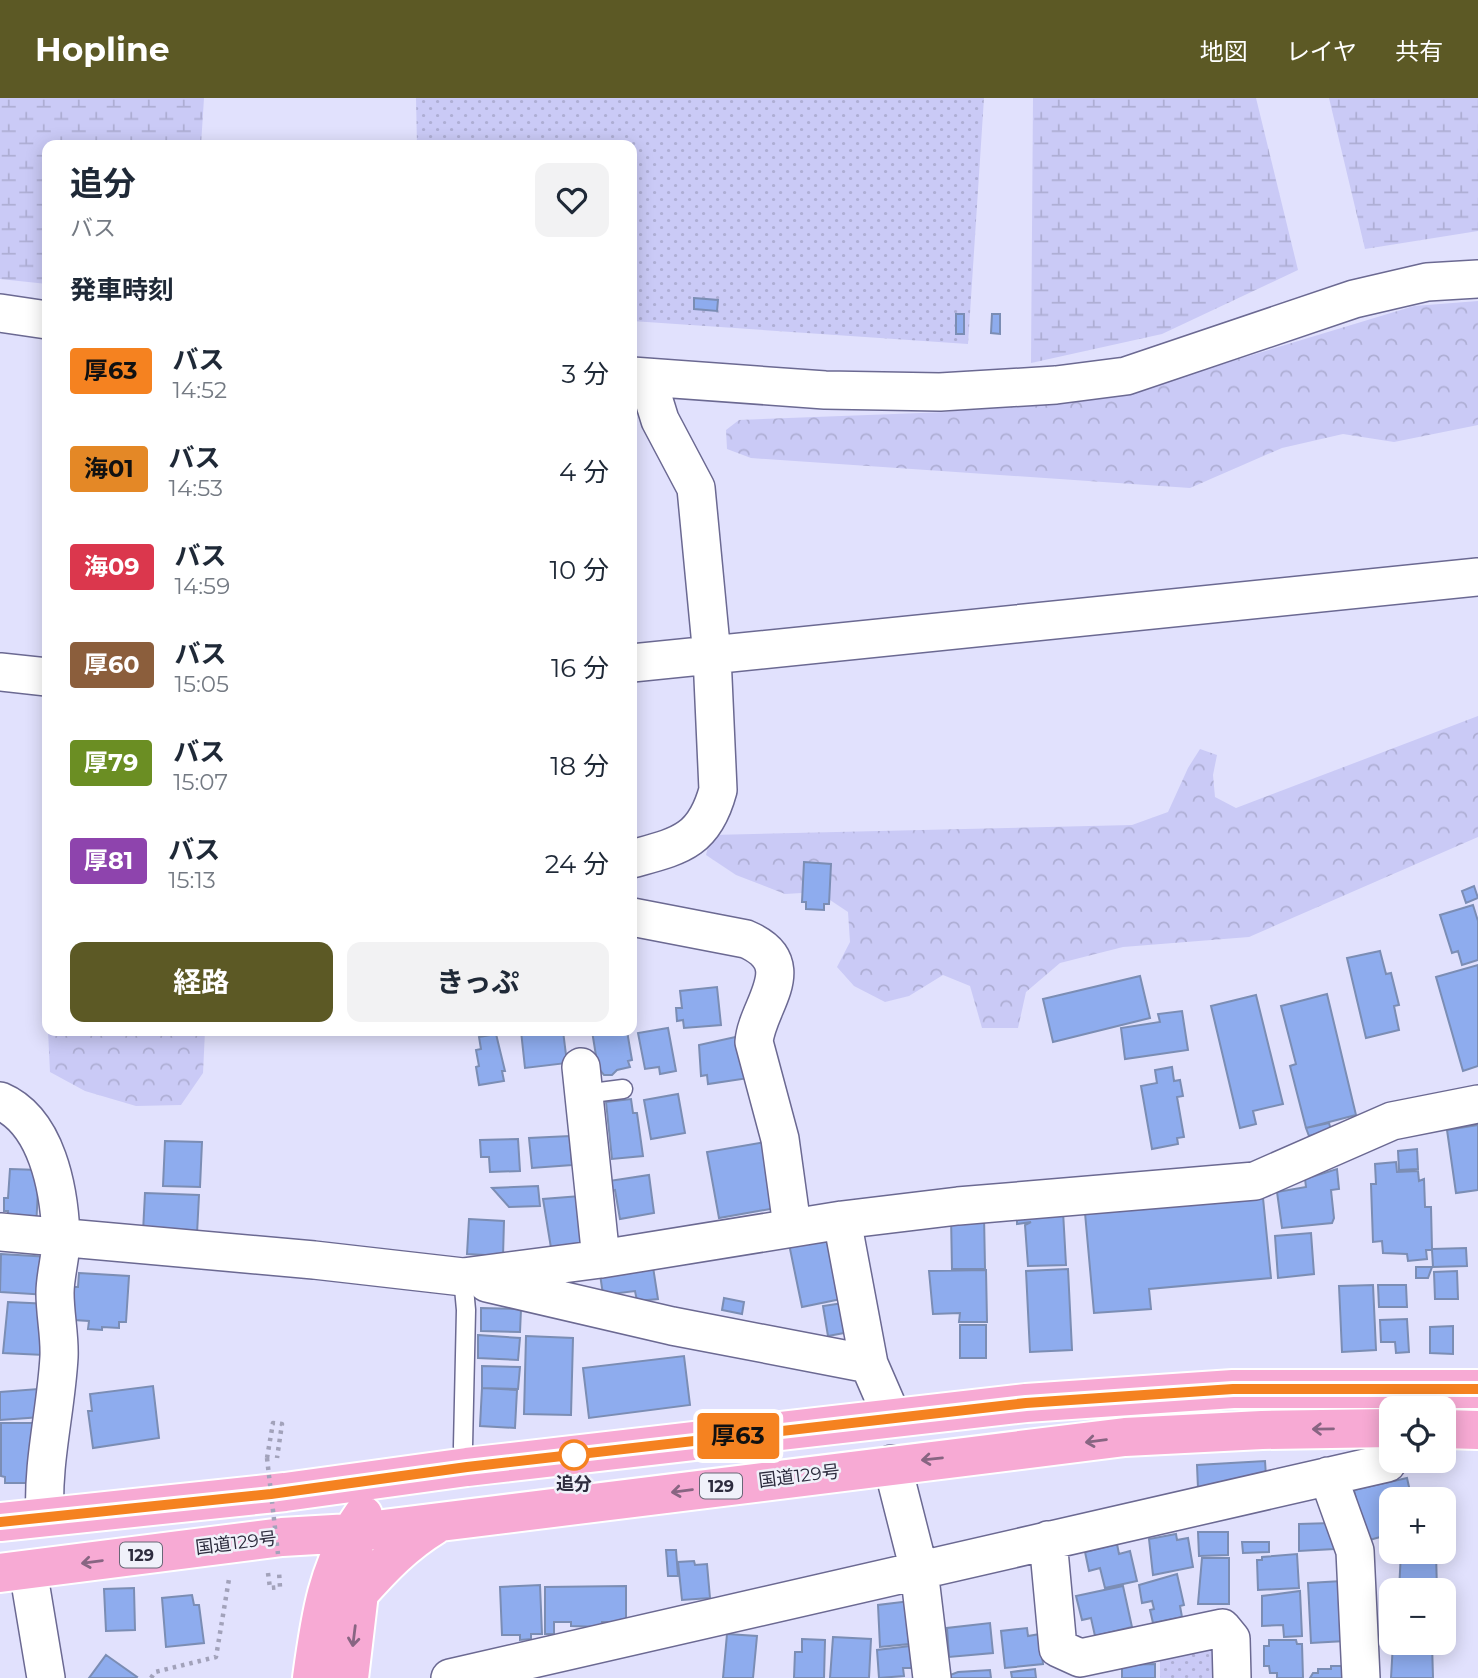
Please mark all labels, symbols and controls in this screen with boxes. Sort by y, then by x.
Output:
text: Hopline [35,29,170,69]
text: 地図 [1200,37,1248,66]
text: レイヤ [1286,37,1357,66]
text: 共有 [1395,37,1443,66]
text: 追分 [70,163,136,203]
button: heart [535,163,609,237]
text: バス [70,214,116,242]
text: 発車時刻 [70,274,174,306]
text: バス [173,344,225,376]
text: 厚63 [84,356,138,385]
text: 3 分 [562,358,609,390]
text: 14:52 [173,376,227,404]
text: バス [169,442,221,474]
text: 海01 [84,454,134,483]
text: 4 分 [559,456,609,488]
text: 14:53 [169,474,223,502]
text: バス [175,540,227,572]
text: 海09 [84,552,140,581]
text: 10 分 [550,554,609,586]
text: 14:59 [175,572,230,600]
text: バス [175,638,227,670]
text: 厚60 [84,650,140,679]
text: 16 分 [551,652,609,684]
text: 15:05 [175,670,229,698]
text: バス [173,736,225,768]
text: 厚79 [84,748,138,777]
text: 18 分 [550,750,609,782]
text: 15:07 [173,768,228,796]
text: バス [168,834,220,866]
text: 厚81 [84,846,133,875]
text: 24 分 [545,848,609,880]
text: 15:13 [168,866,216,894]
button: 経路 [70,942,333,1022]
button: きっぷ [347,942,609,1022]
map controls [1379,1396,1456,1655]
button: locate [1379,1396,1456,1473]
line badge: 厚63 [698,1413,778,1459]
text: 厚63 [711,1421,765,1450]
one-way arrow [1312,1422,1335,1436]
one-way arrow [1085,1434,1108,1447]
marker: 追分 [559,1440,589,1470]
one-way arrow [921,1453,944,1466]
street label: 国道129号 [757,1460,841,1492]
place label: 追分 [556,1473,592,1495]
road number: 129 [700,1474,742,1498]
one-way arrow [671,1484,694,1497]
button: + [1379,1487,1456,1564]
street label: 国道129号 [194,1527,278,1559]
road number: 129 [120,1542,162,1568]
one-way arrow [82,1555,104,1568]
button: − [1379,1578,1456,1655]
one-way arrow [347,1624,360,1647]

